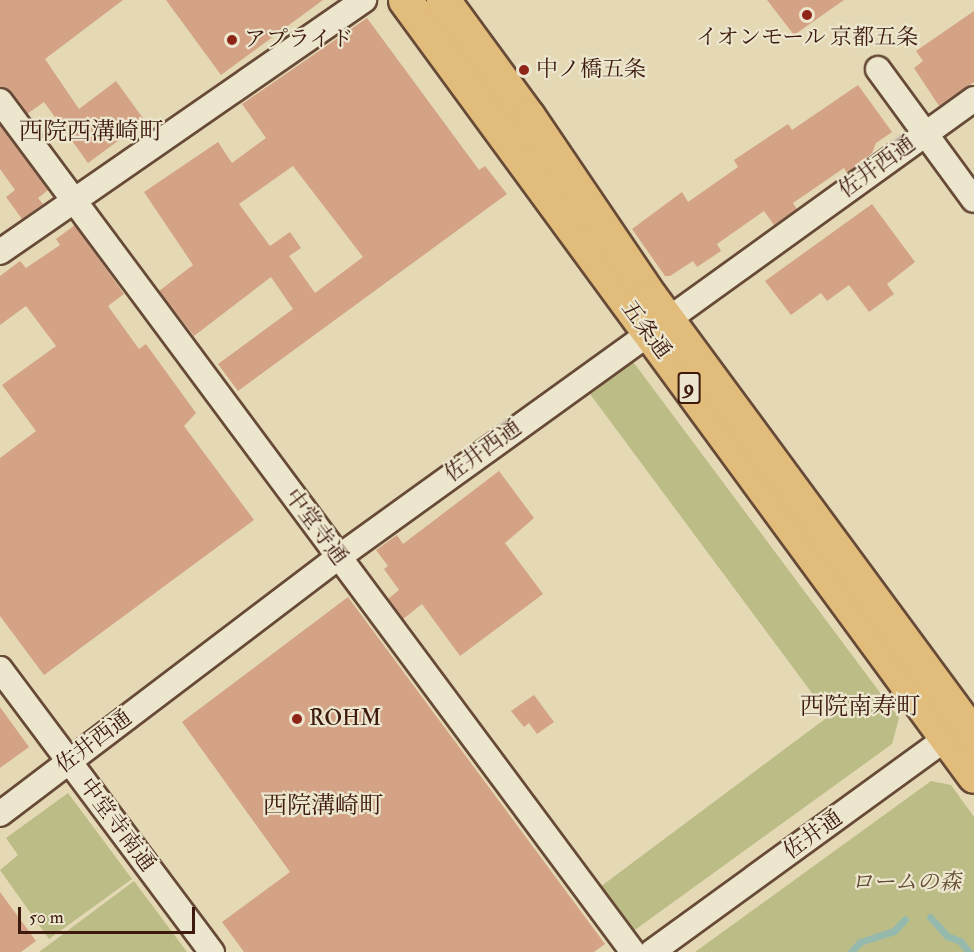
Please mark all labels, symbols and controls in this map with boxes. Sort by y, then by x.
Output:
marker: イオンモール 京都五条 [800,8,814,22]
place label: イオンモール 京都五条 [695,25,919,51]
place label: アプライド [244,27,354,53]
marker: アプライド [225,33,239,47]
place label: 中ノ橋五条 [536,57,646,83]
marker: 中ノ橋五条 [517,63,531,77]
district label: 西院西溝崎町 [19,118,163,146]
street label: 佐井西通 [834,130,920,204]
street label: 五条通 [616,296,676,364]
road number: 9 [677,370,701,406]
street label: 佐井西通 [440,414,526,488]
street label: 中堂寺通 [279,484,353,570]
district label: 西院南寿町 [800,693,920,721]
street label: 佐井西通 [51,705,137,779]
place label: ROHM [309,706,381,732]
marker: ROHM [290,712,304,726]
street label: 中堂寺南通 [73,773,161,877]
district label: 西院溝崎町 [263,792,383,820]
street label: 佐井通 [779,805,847,865]
park label: ロームの森 [851,870,961,896]
scale bar [21,895,198,933]
text: 50 m [29,906,64,929]

